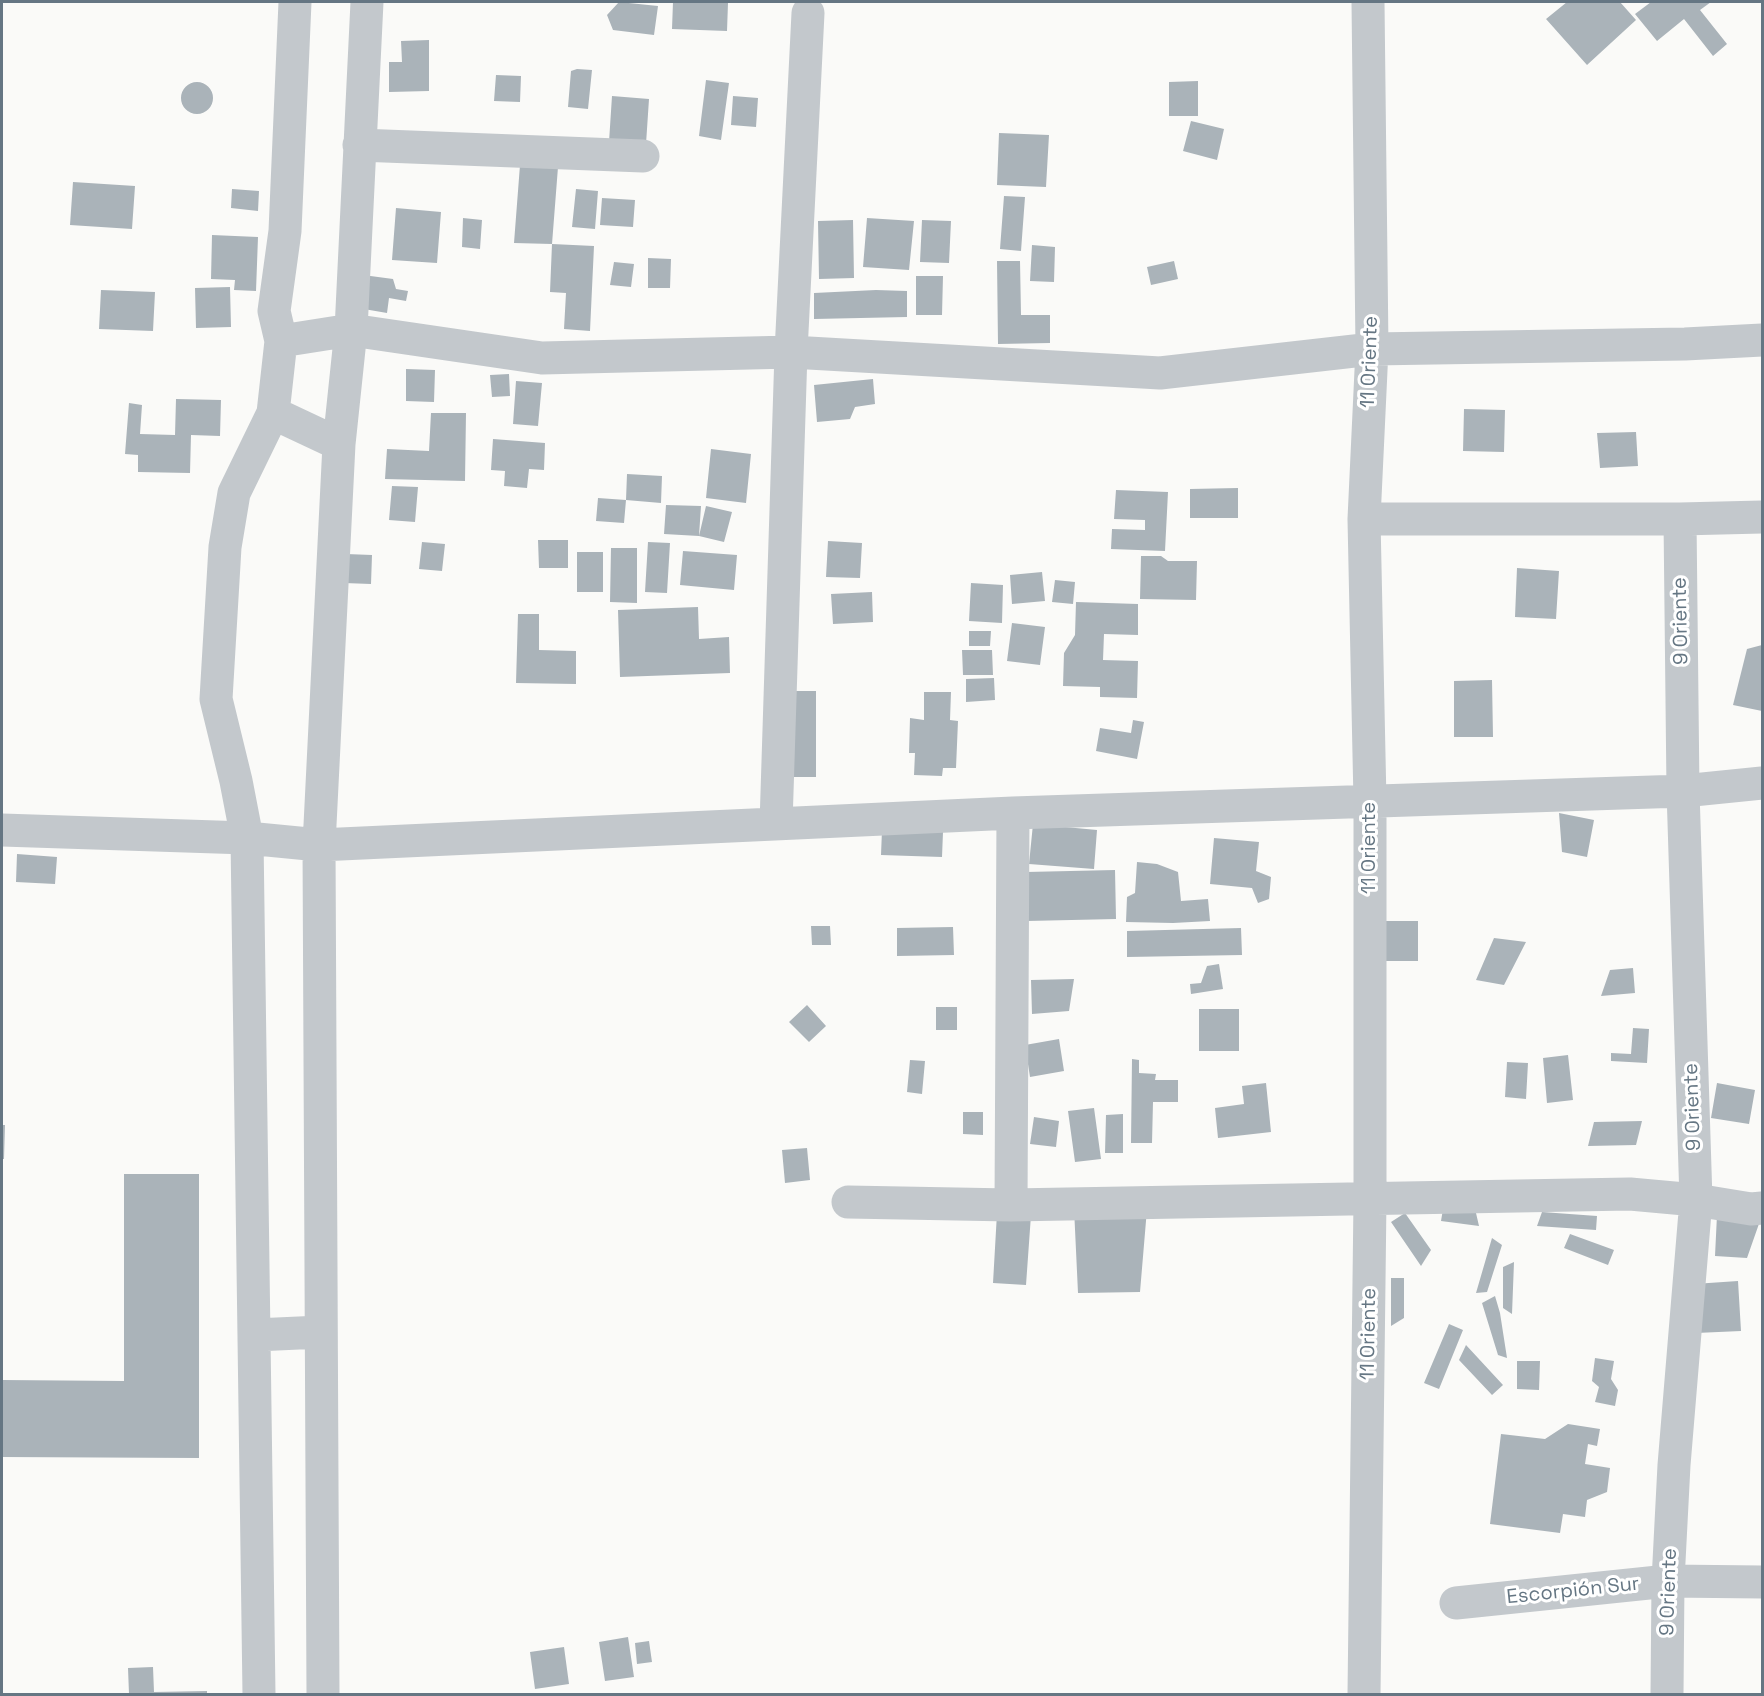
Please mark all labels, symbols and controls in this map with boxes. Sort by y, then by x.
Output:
street label: 11 Oriente [1356,316,1384,408]
street label: 9 Oriente [1668,577,1694,665]
street label: 11 Oriente [1358,802,1382,894]
street label: 9 Oriente [1679,1063,1707,1151]
street label: 11 Oriente [1356,1288,1382,1380]
street label: 9 Oriente [1655,1548,1683,1636]
street label: Escorpión Sur [1505,1572,1641,1610]

